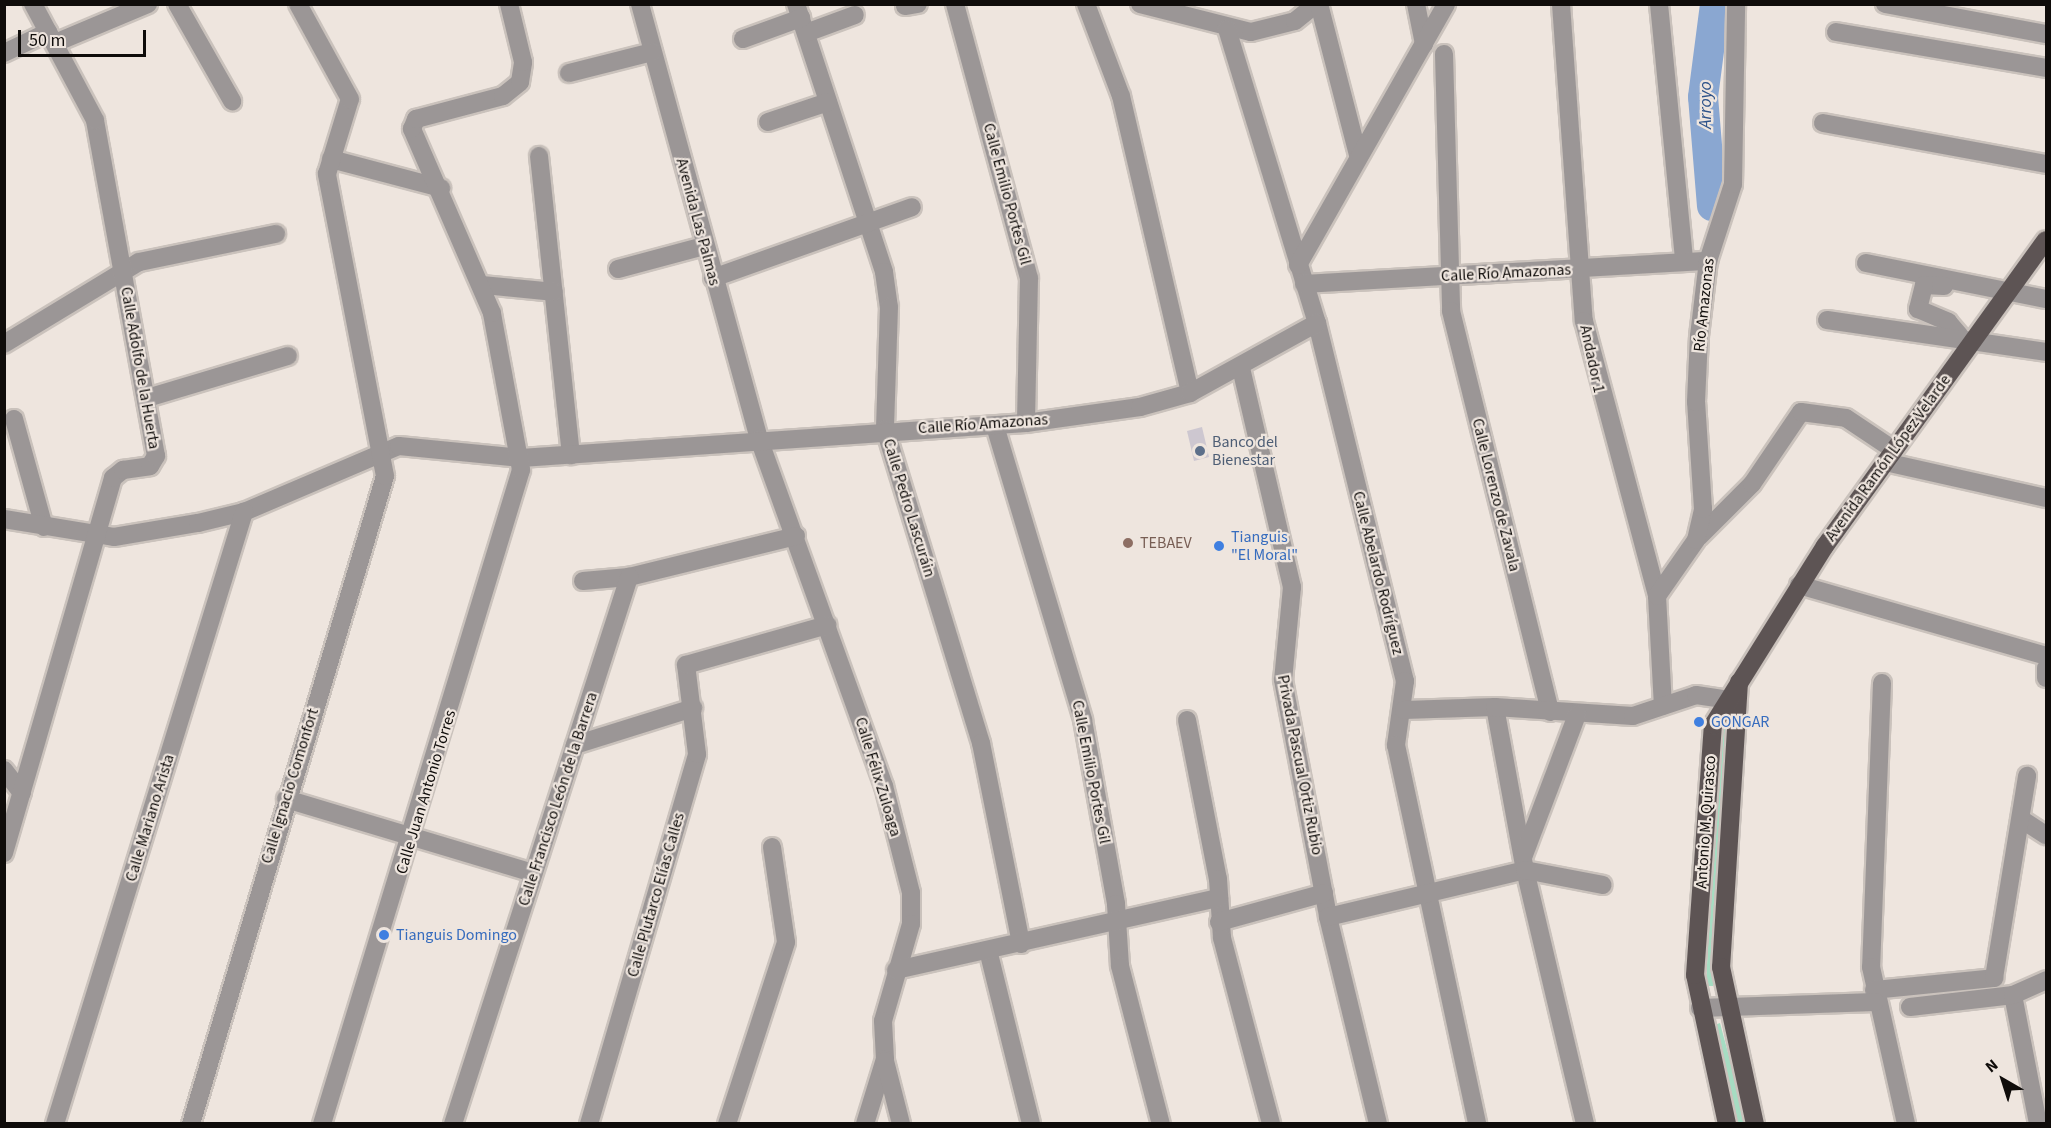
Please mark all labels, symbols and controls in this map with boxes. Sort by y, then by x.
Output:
scale bar [21,18,148,56]
text: 50 m [29,28,65,53]
water label: Arroyo [1695,81,1717,129]
street label: Calle Emilio Portes Gil [979,121,1035,267]
street label: Avenida Las Palmas [672,156,724,288]
street label: Río Amazonas [1690,257,1718,353]
street label: Calle Río Amazonas [1440,260,1572,286]
street label: Calle Adolfo de la Huerta [116,285,164,451]
street label: Andador 1 [1575,323,1609,395]
street label: Avenida Ramón López Velarde [1821,371,1955,545]
street label: Calle Río Amazonas [917,410,1049,438]
street label: Calle Lorenzo de Zavala [1468,416,1524,574]
place label: Banco del Bienestar [1212,432,1278,470]
street label: Calle Pedro Lascuráin [879,436,939,580]
marker: Banco del Bienestar [1193,444,1207,458]
street label: Calle Abelardo Rodríguez [1348,489,1408,657]
place label: Tianguis "El Moral" [1231,527,1298,565]
place label: TEBAEV [1140,533,1192,553]
marker: TEBAEV [1121,536,1135,550]
marker: Tianguis "El Moral" [1212,539,1226,553]
street label: Privada Pascual Ortiz Rubio [1273,673,1327,857]
street label: Calle Francisco León de la Barrera [514,690,602,908]
street label: Calle Emilio Portes Gil [1068,699,1114,845]
street label: Calle Ignacio Comonfort [257,706,323,866]
street label: Calle Juan Antonio Torres [392,708,460,876]
place label: GONGAR [1711,712,1769,732]
street label: Calle Félix Zuloaga [851,715,905,839]
marker: GONGAR [1692,715,1706,729]
street label: Calle Mariano Arista [122,752,178,884]
street label: Antonio M. Quirasco [1692,755,1720,889]
street label: Calle Plutarco Elías Calles [623,811,689,979]
place label: Tianguis Domingo [396,925,517,945]
marker: Tianguis Domingo [377,928,391,942]
north arrow [1973,1050,2033,1110]
text: N [1981,1054,2003,1078]

